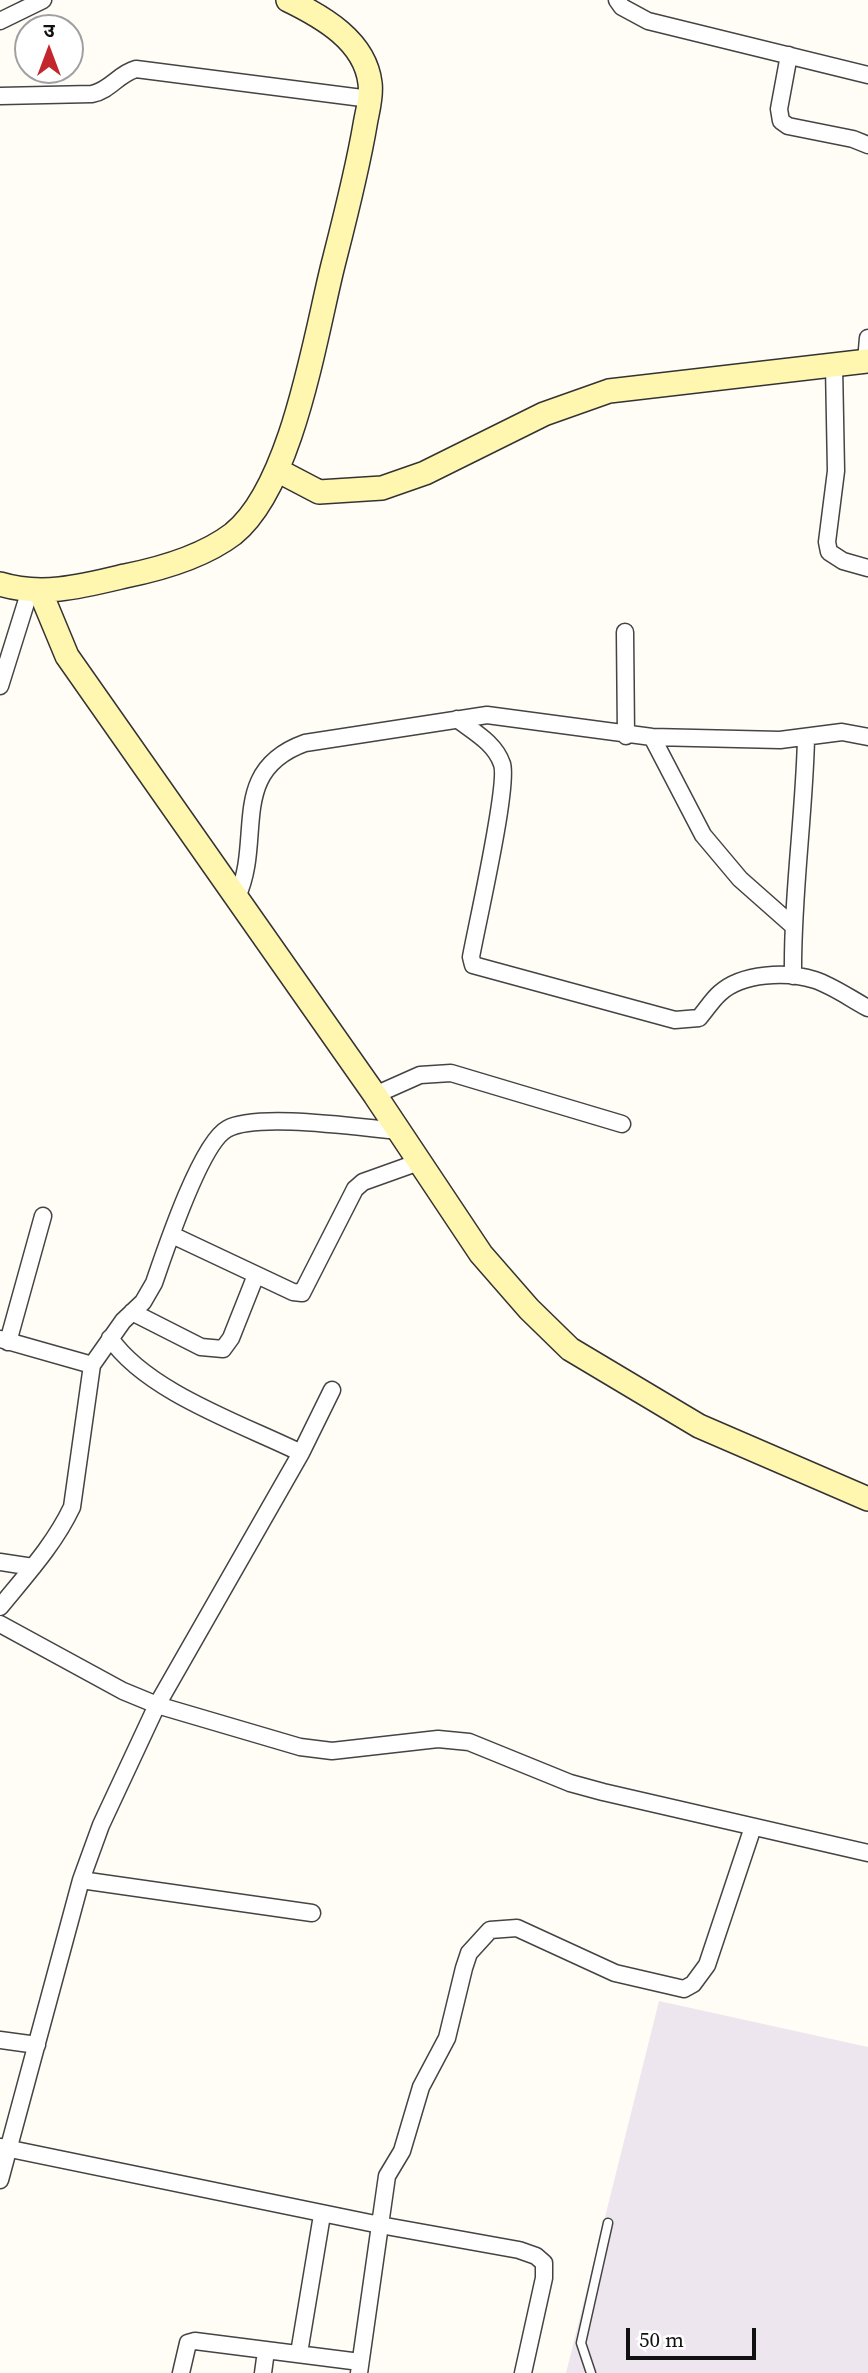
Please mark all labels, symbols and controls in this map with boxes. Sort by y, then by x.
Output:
north arrow [14,14,84,84]
text: उ [43,17,55,43]
scale bar [630,2314,760,2358]
text: 50 m [639,2325,684,2354]

